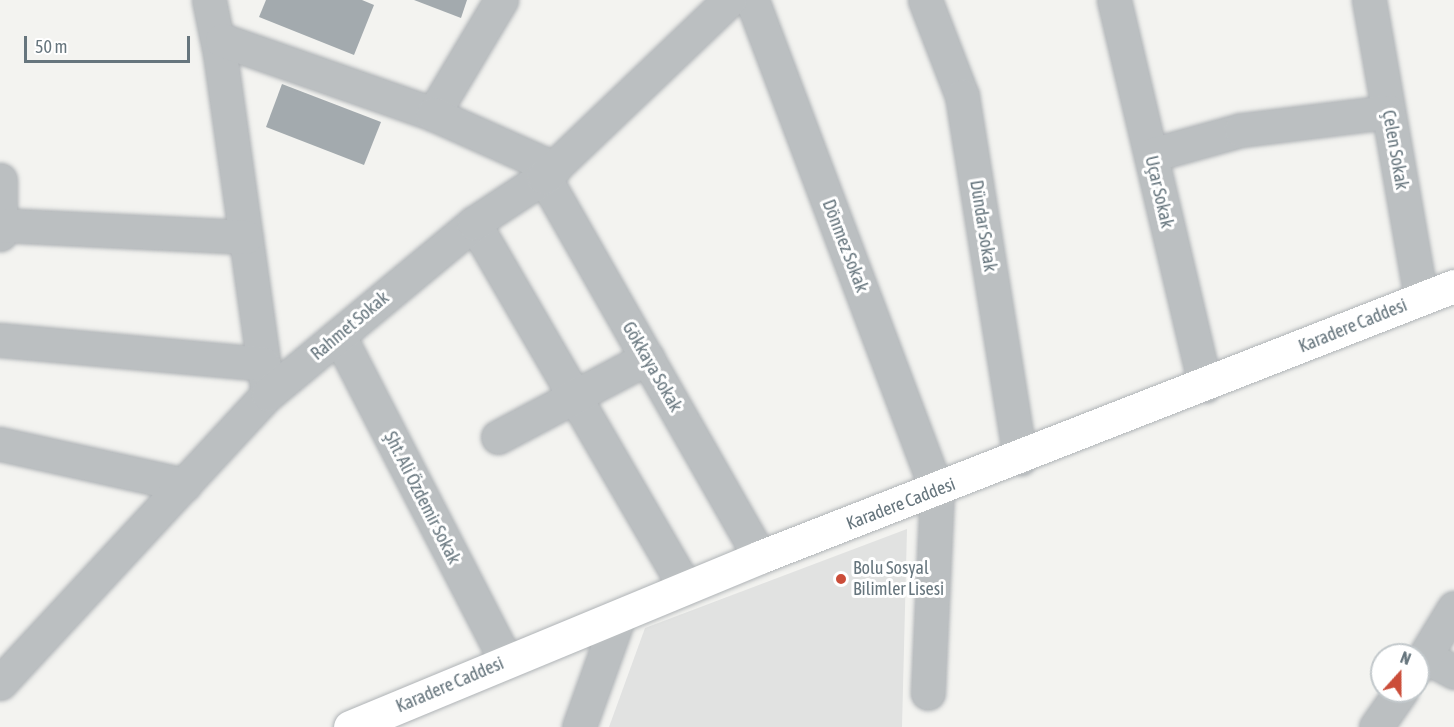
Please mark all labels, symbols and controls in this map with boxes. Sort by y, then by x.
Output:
scale bar [27,24,194,62]
text: 50 m [35,36,67,57]
street label: Çelen Sokak [1377,109,1413,191]
street label: Uçar Sokak [1140,154,1178,230]
street label: Dündar Sokak [965,179,1001,273]
street label: Dönmez Sokak [817,197,873,295]
street label: Rahmet Sokak [307,287,393,365]
street label: Karadere Caddesi [1296,294,1410,358]
street label: Gökkaya Sokak [618,318,686,416]
street label: Şht. Ali Özdemir Sokak [379,428,465,568]
street label: Karadere Caddesi [843,473,959,535]
place label: Bolu Sosyal Bilimler Lisesi [853,558,944,600]
marker: Bolu Sosyal Bilimler Lisesi [834,572,848,586]
north arrow [1370,643,1430,703]
text: N [1398,648,1413,668]
street label: Karadere Caddesi [393,653,507,717]

